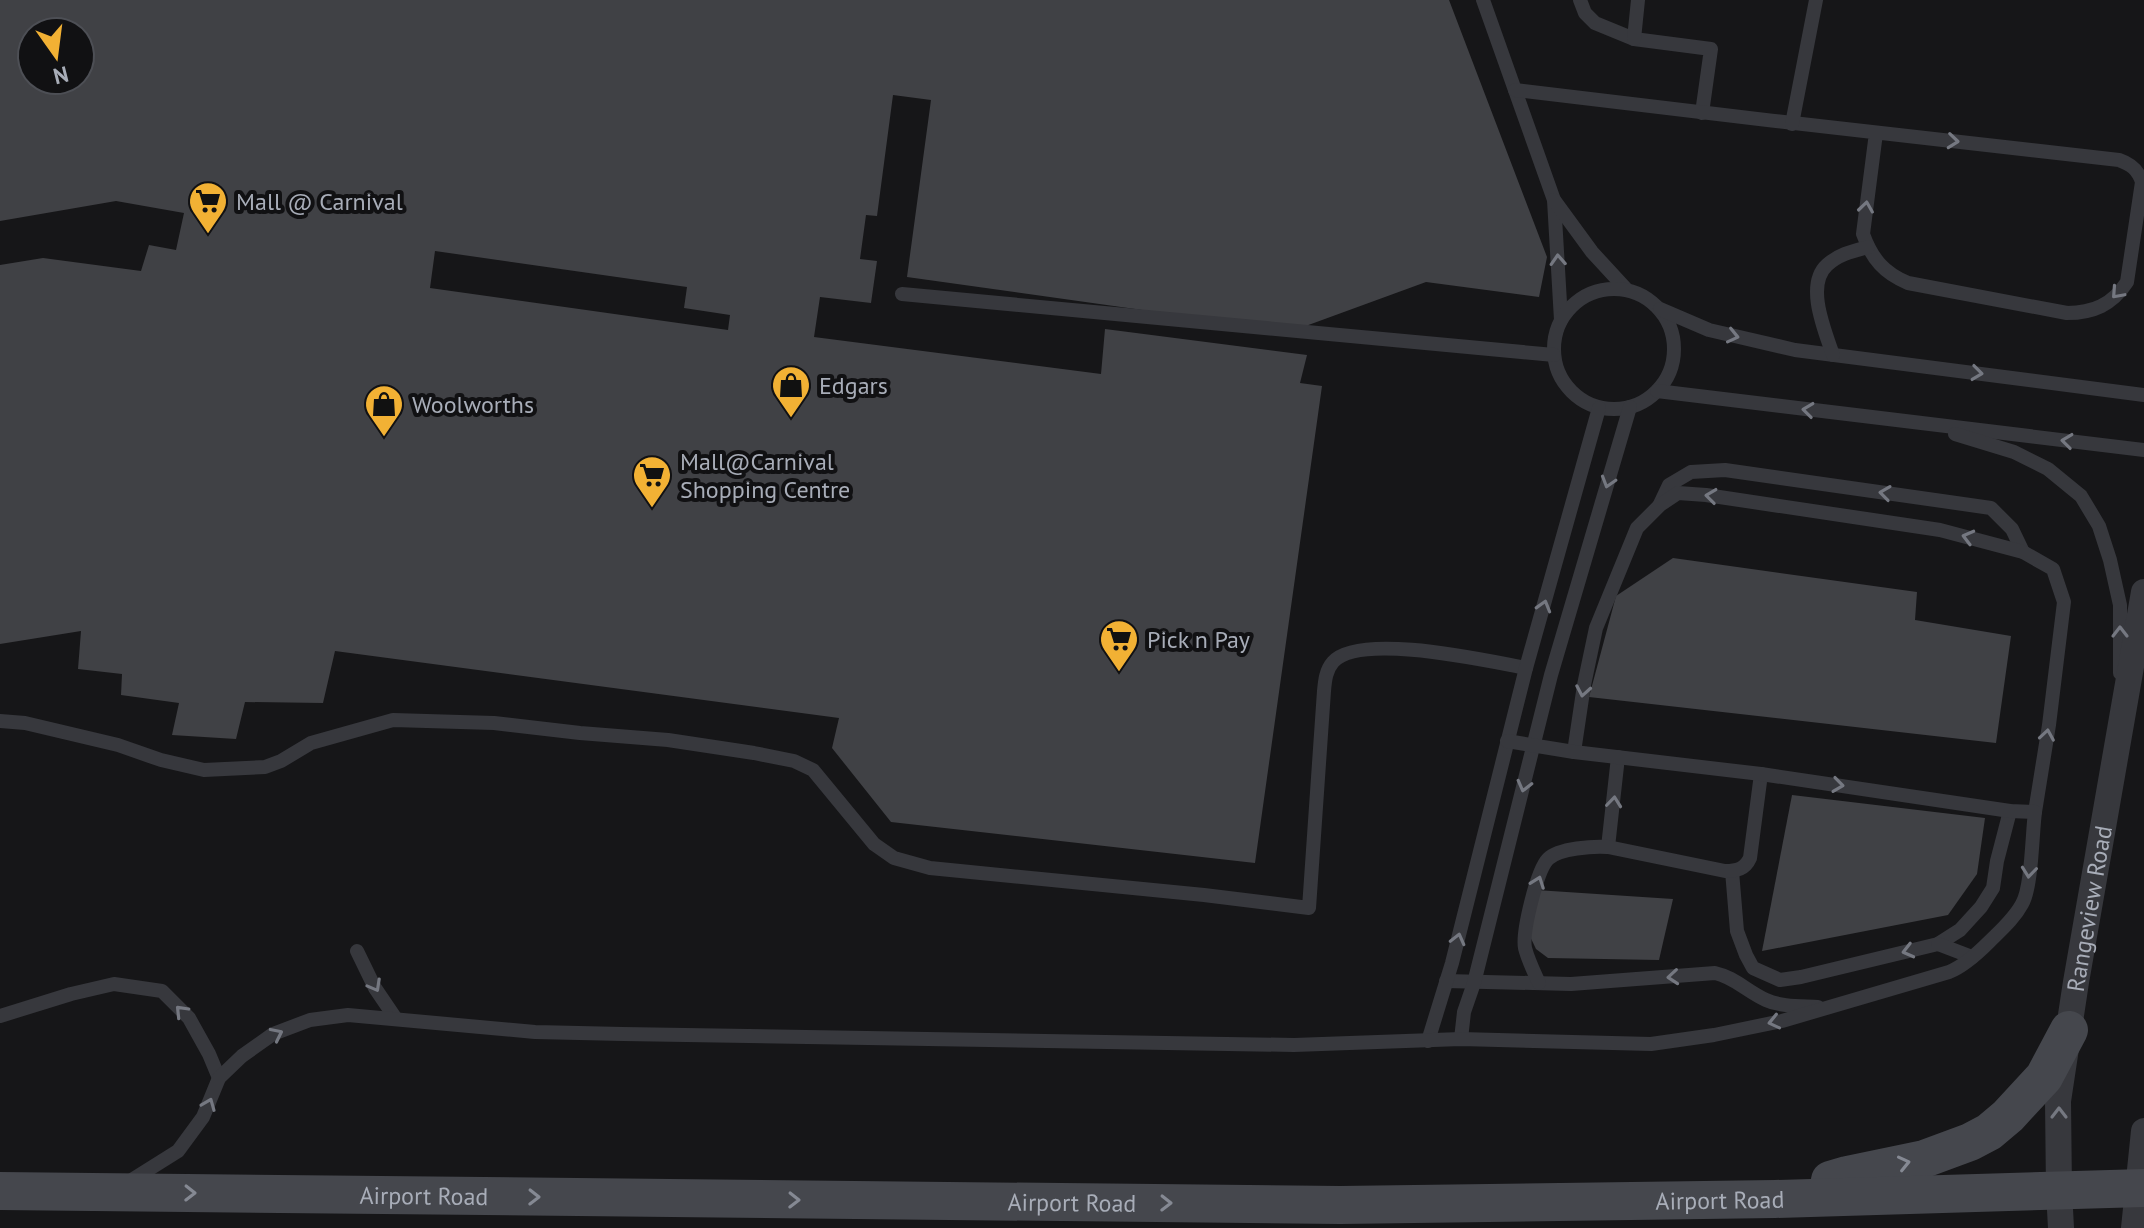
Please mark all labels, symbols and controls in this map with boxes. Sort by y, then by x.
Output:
north arrow [16,16,96,96]
text: N [50,60,71,91]
one-way arrow [1947,133,1960,150]
supermarket icon: Mall @ Carnival [187,180,229,235]
place label: Mall @ Carnival [236,186,403,217]
one-way arrow [1857,200,1874,213]
one-way arrow [1550,253,1567,266]
one-way arrow [2113,283,2127,298]
one-way arrow [1725,327,1739,344]
shop icon: Edgars [770,364,812,419]
one-way arrow [1970,364,1984,381]
place label: Edgars [819,370,888,401]
shop icon: Woolworths [363,383,405,438]
place label: Woolworths [412,389,534,420]
one-way arrow [1801,401,1814,418]
one-way arrow [2060,432,2073,449]
place label: Mall@Carnival Shopping Centre [680,446,850,505]
supermarket icon: Mall@Carnival Shopping Centre [631,454,673,509]
one-way arrow [1601,474,1617,488]
one-way arrow [1878,485,1892,502]
one-way arrow [1704,488,1718,505]
one-way arrow [1961,530,1975,547]
one-way arrow [1534,599,1551,613]
supermarket icon: Pick n Pay [1098,618,1140,673]
place label: Pick n Pay [1147,624,1250,655]
one-way arrow [2111,625,2129,638]
one-way arrow [1576,684,1593,698]
one-way arrow [2038,728,2055,742]
one-way arrow [1831,776,1845,793]
one-way arrow [1516,779,1533,793]
one-way arrow [1605,795,1622,808]
street label: Rangeview Road [2059,823,2119,994]
one-way arrow [2020,866,2037,879]
one-way arrow [1528,875,1545,889]
one-way arrow [1448,932,1465,946]
one-way arrow [1901,942,1915,959]
one-way arrow [1666,968,1679,985]
one-way arrow [365,977,381,992]
one-way arrow [176,1006,191,1020]
one-way arrow [1768,1013,1781,1030]
one-way arrow [269,1028,284,1044]
one-way arrow [199,1098,215,1112]
one-way arrow [2050,1106,2068,1119]
one-way arrow [1896,1155,1910,1172]
street label: Airport Road [359,1179,489,1212]
street label: Airport Road [1655,1183,1785,1216]
one-way arrow [184,1184,197,1202]
street label: Airport Road [1007,1186,1137,1218]
one-way arrow [528,1188,541,1206]
one-way arrow [788,1191,801,1208]
one-way arrow [1160,1195,1173,1212]

